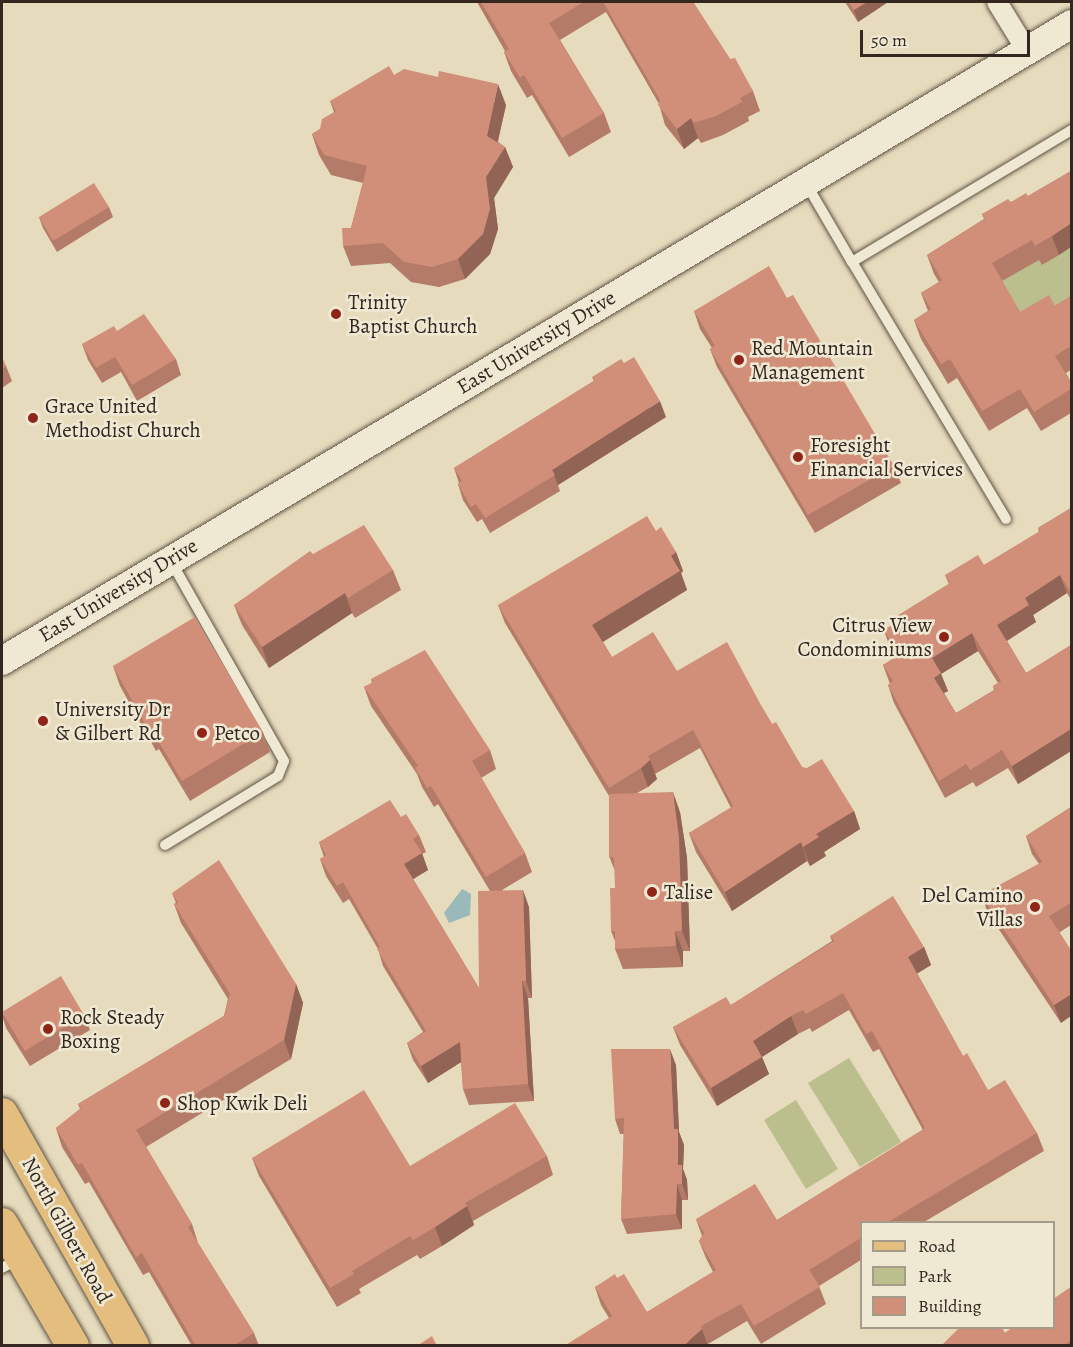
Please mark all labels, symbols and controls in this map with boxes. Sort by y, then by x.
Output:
scale bar [863,18,1032,56]
text: 50 m [871,28,907,52]
street label: East University Drive [452,285,620,399]
place label: Trinity Baptist Church [348,289,477,339]
marker: Trinity Baptist Church [329,307,343,321]
place label: Red Mountain Management [751,335,873,385]
marker: Red Mountain Management [732,353,746,367]
place label: Grace United Methodist Church [45,393,201,443]
marker: Grace United Methodist Church [26,411,40,425]
place label: Foresight Financial Services [810,432,963,482]
marker: Foresight Financial Services [791,450,805,464]
street label: East University Drive [34,533,202,647]
place label: Citrus View Condominiums [797,612,932,662]
marker: Citrus View Condominiums [937,630,951,644]
place label: University Dr & Gilbert Rd [55,696,170,746]
marker: University Dr & Gilbert Rd [36,714,50,728]
place label: Petco [214,720,260,746]
marker: Petco [195,726,209,740]
place label: Talise [664,879,713,905]
place label: Del Camino Villas [921,882,1023,932]
marker: Talise [645,885,659,899]
marker: Del Camino Villas [1028,900,1042,914]
place label: Rock Steady Boxing [60,1004,164,1054]
marker: Rock Steady Boxing [41,1022,55,1036]
place label: Shop Kwik Deli [177,1090,308,1116]
marker: Shop Kwik Deli [158,1096,172,1110]
street label: North Gilbert Road [16,1153,118,1307]
legend [860,1221,1055,1329]
text: Road [918,1234,955,1258]
text: Park [918,1264,952,1288]
text: Building [918,1294,982,1318]

